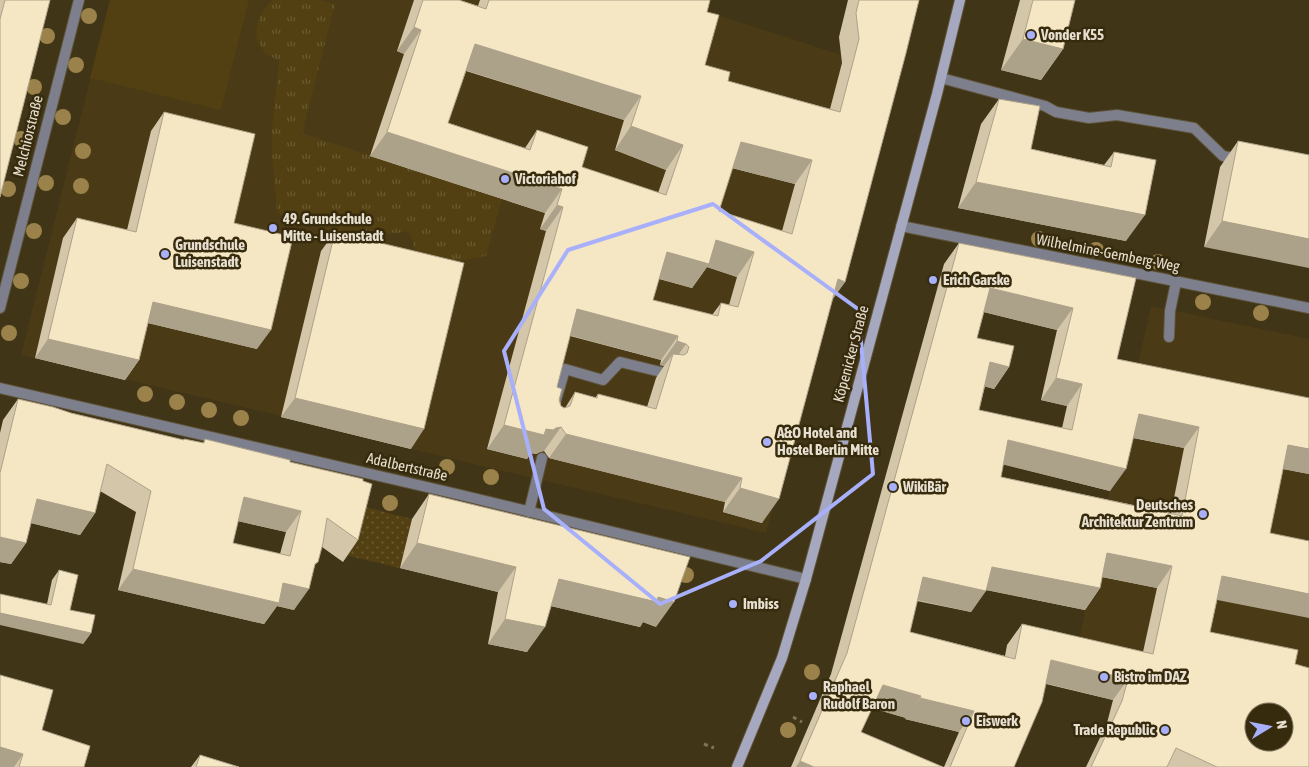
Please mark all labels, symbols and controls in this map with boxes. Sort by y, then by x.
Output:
place label: Vonder K55 [1040,26,1104,43]
marker: Vonder K55 [1025,29,1037,41]
street label: Melchiorstraße [9,93,46,178]
place label: Victoriahof [514,170,577,187]
marker: Victoriahof [499,173,511,185]
place label: 49. Grundschule Mitte - Luisenstadt [282,210,384,244]
marker: 49. Grundschule Mitte - Luisenstadt [267,222,279,234]
street label: Wilhelmine-Gemberg-Weg [1035,230,1182,275]
place label: Grundschule Luisenstadt [175,236,245,270]
marker: Grundschule Luisenstadt [159,248,171,260]
place label: Erich Garske [943,271,1010,288]
marker: Erich Garske [927,274,939,286]
street label: Köpenicker Straße [829,303,872,404]
place label: A&O Hotel and Hostel Berlin Mitte [776,424,879,458]
marker: A&O Hotel and Hostel Berlin Mitte [761,436,773,448]
street label: Adalbertstraße [365,449,449,484]
place label: WikiBär [902,478,946,495]
marker: WikiBär [887,481,899,493]
place label: Deutsches Architektur Zentrum [1081,496,1194,530]
marker: Deutsches Architektur Zentrum [1197,508,1209,520]
place label: Imbiss [743,595,779,612]
marker: Imbiss [727,598,739,610]
place label: Bistro im DAZ [1114,668,1187,685]
marker: Bistro im DAZ [1098,671,1110,683]
place label: Raphael Rudolf Baron [823,678,895,712]
marker: Raphael Rudolf Baron [807,690,819,702]
north arrow [1244,702,1294,752]
place label: Eiswerk [976,712,1018,729]
marker: Eiswerk [960,715,972,727]
text: N [1273,719,1290,730]
place label: Trade Republic [1073,721,1155,738]
marker: Trade Republic [1159,724,1171,736]

